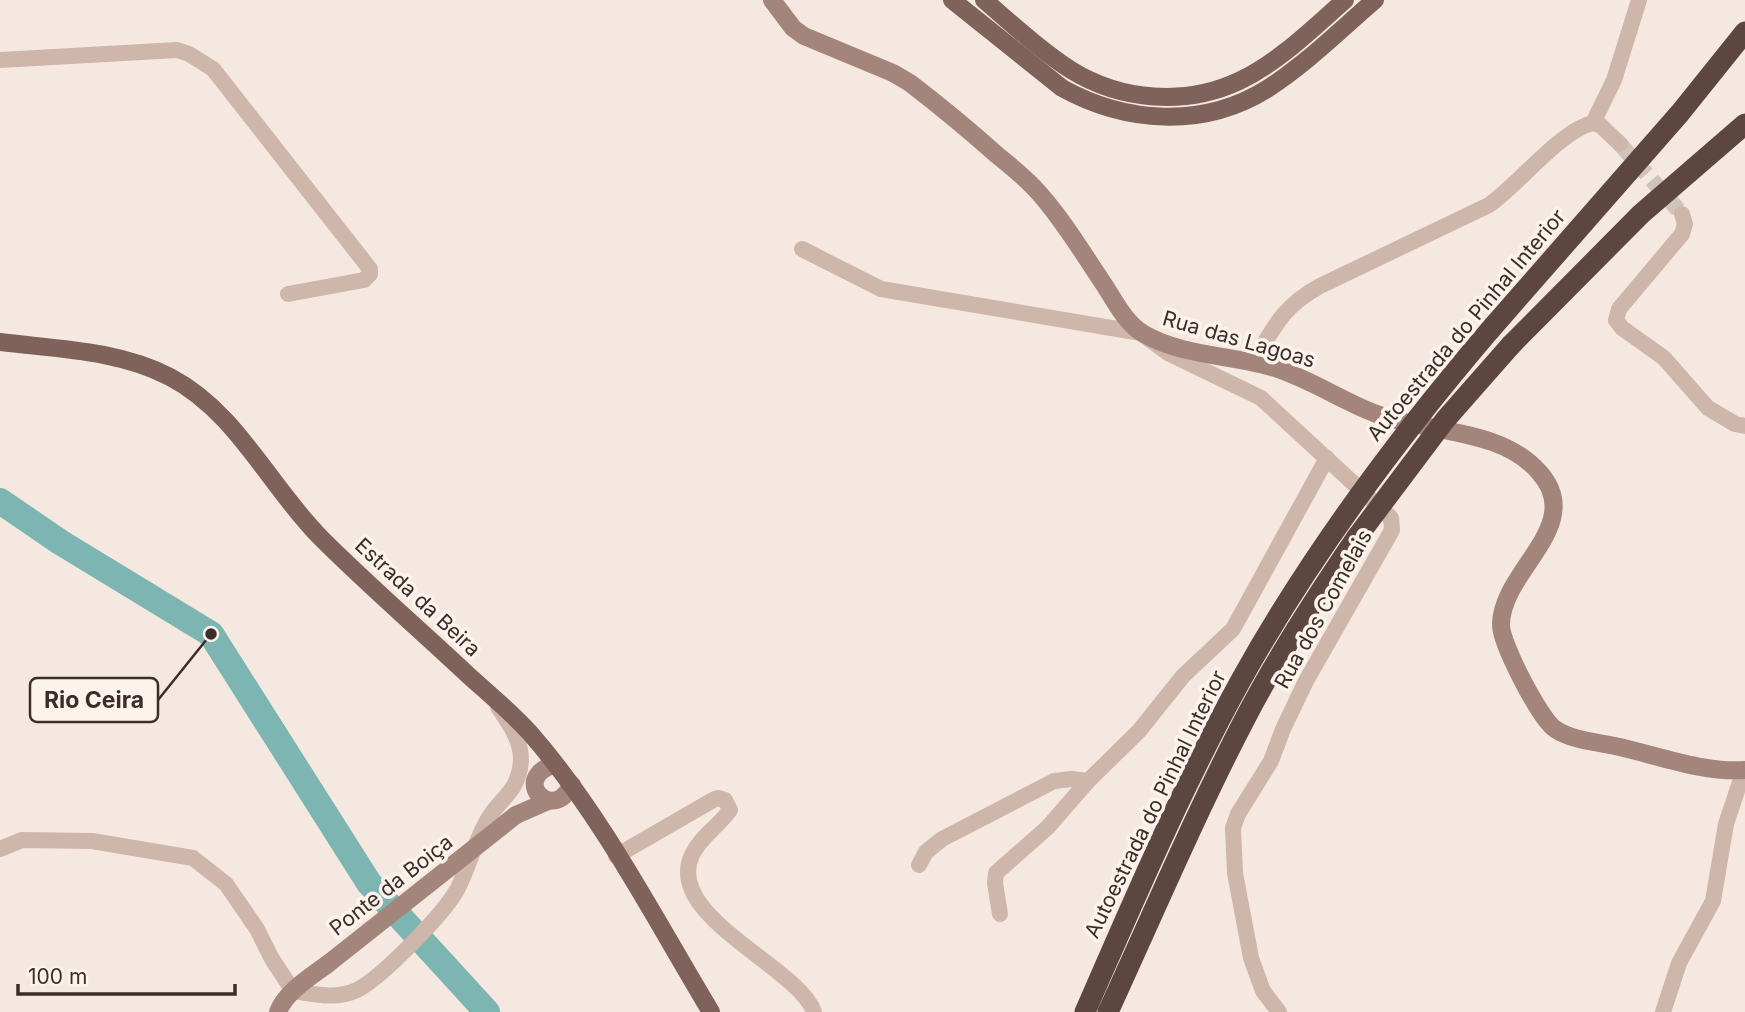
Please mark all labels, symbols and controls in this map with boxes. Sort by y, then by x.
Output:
street label: Autoestrada do Pinhal Interior [1362,204,1570,446]
street label: Rua das Lagoas [1160,305,1318,373]
street label: Rua dos Comelais [1269,525,1377,693]
street label: Estrada da Beira [350,533,486,661]
street label: Autoestrada do Pinhal Interior [1079,666,1231,942]
callout: Rio Ceira [30,678,158,722]
text: Rio Ceira [44,686,144,714]
street label: Ponte da Boiça [325,829,457,941]
scale bar [18,953,234,997]
text: 100 m [28,964,87,989]

